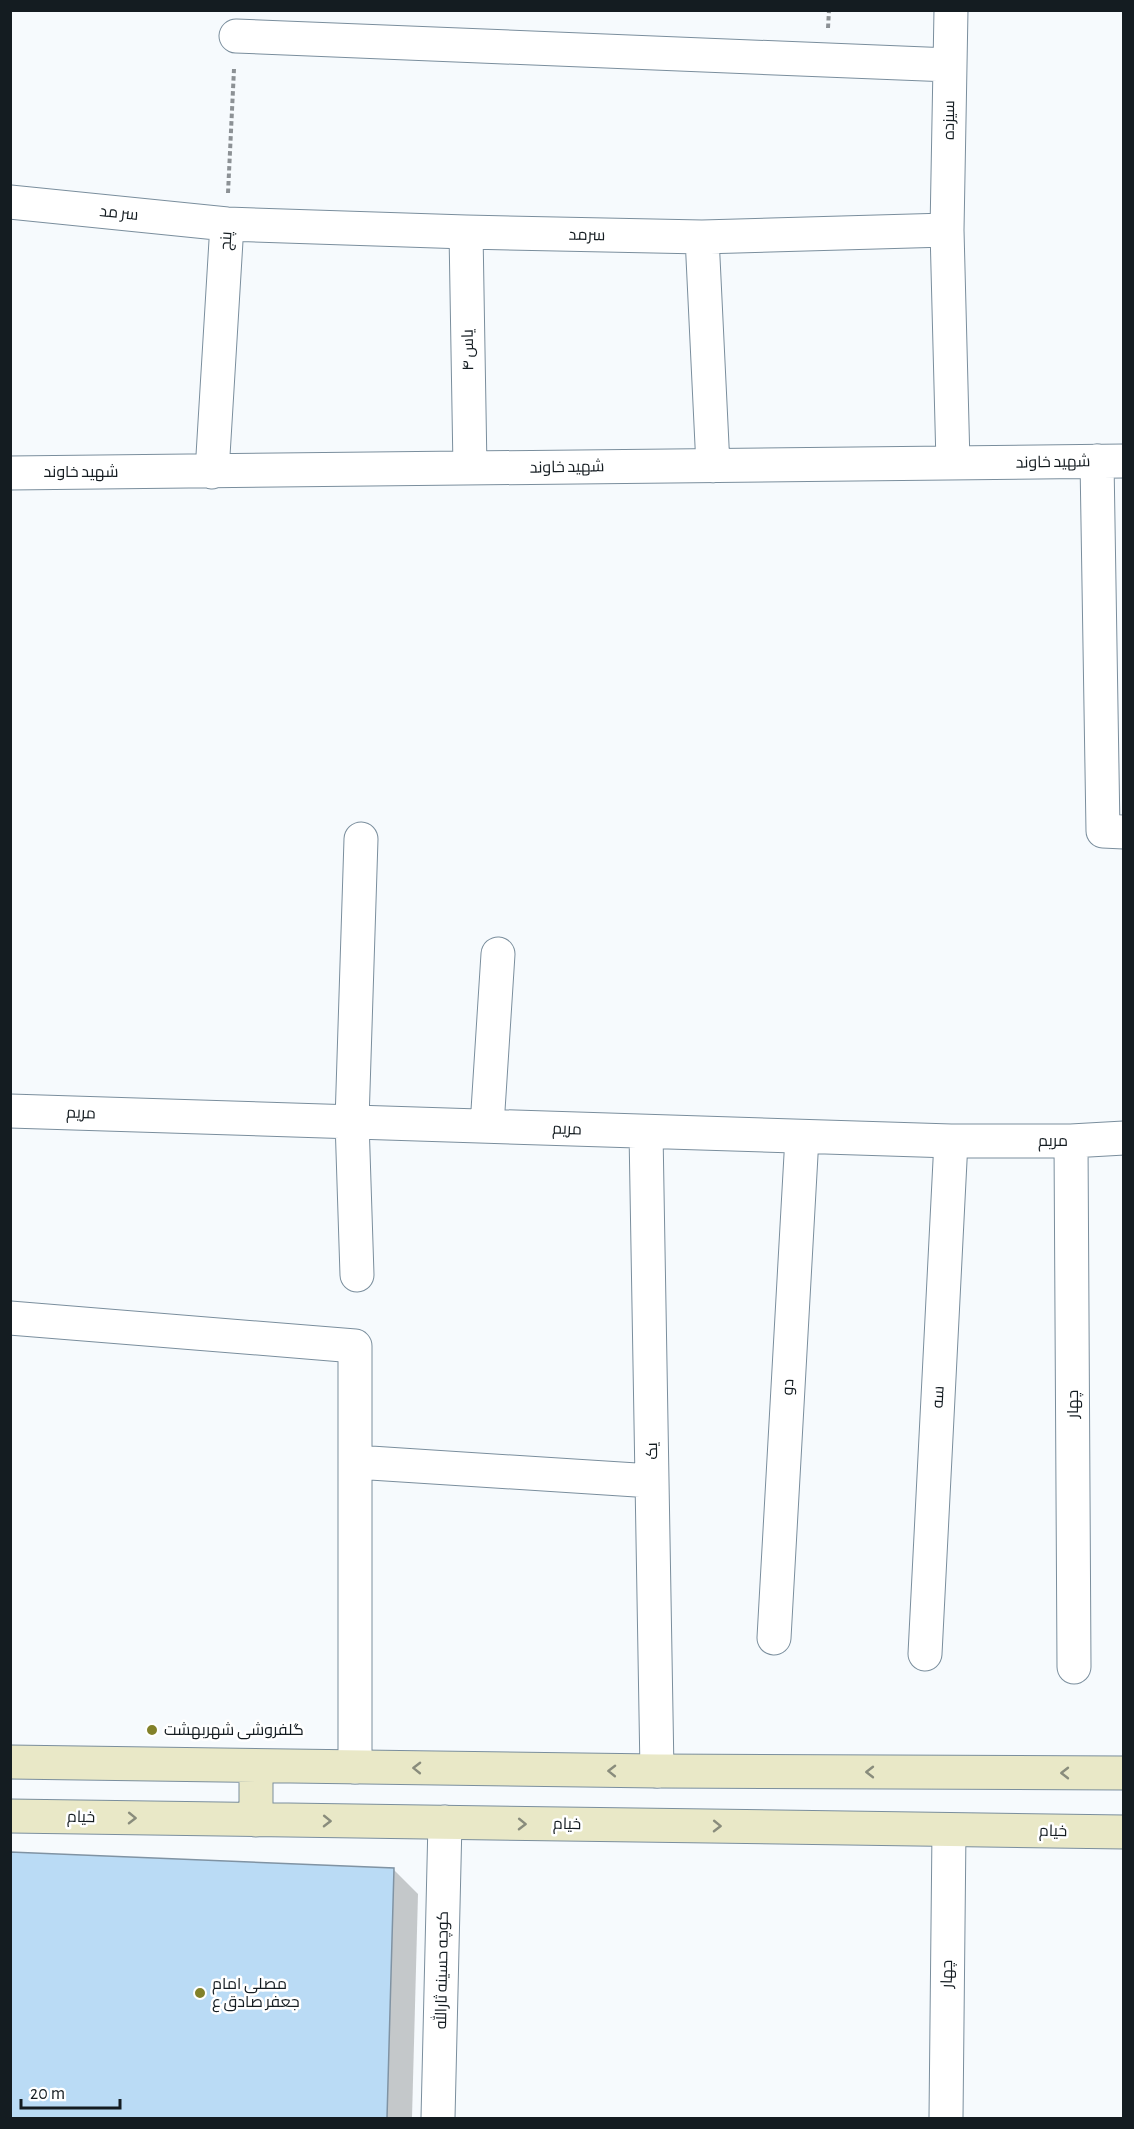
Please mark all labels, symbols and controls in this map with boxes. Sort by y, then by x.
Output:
street label: سیزده [941,100,958,140]
street label: سر مد [99,203,139,224]
street label: سرمد [569,227,605,244]
street label: پنج [218,230,238,251]
street label: یاس ۴ [460,328,478,371]
street label: شهید خاوند [1015,452,1091,473]
street label: شهید خاوند [529,457,605,478]
street label: شهید خاوند [44,463,118,482]
street label: مریم [66,1104,96,1125]
street label: مریم [552,1120,582,1141]
street label: مریم [1038,1133,1068,1152]
street label: دو [780,1378,797,1396]
street label: سه [929,1385,947,1409]
street label: چهار [1065,1390,1084,1419]
street label: یک [644,1441,661,1460]
place label: گلفروشی شهربهشت [164,1721,304,1740]
marker: گلفروشی شهربهشت [145,1723,159,1737]
one-way arrow [413,1762,422,1774]
one-way arrow [608,1764,617,1777]
one-way arrow [866,1766,875,1778]
one-way arrow [1061,1767,1070,1779]
street label: خیام [67,1809,95,1828]
one-way arrow [127,1812,136,1824]
one-way arrow [322,1815,331,1827]
street label: خیام [553,1816,581,1835]
one-way arrow [517,1817,526,1830]
one-way arrow [712,1820,721,1833]
street label: خیام [1039,1823,1067,1842]
street label: کوچه حسینه ثارالله [430,1911,454,2029]
street label: چهار [939,1960,958,1989]
place label: مصلی امام جعفر صادق ع [212,1976,300,2013]
marker: مصلی امام جعفر صادق ع [193,1986,207,2000]
scale bar [21,2072,120,2110]
text: 20 m [30,2085,65,2103]

